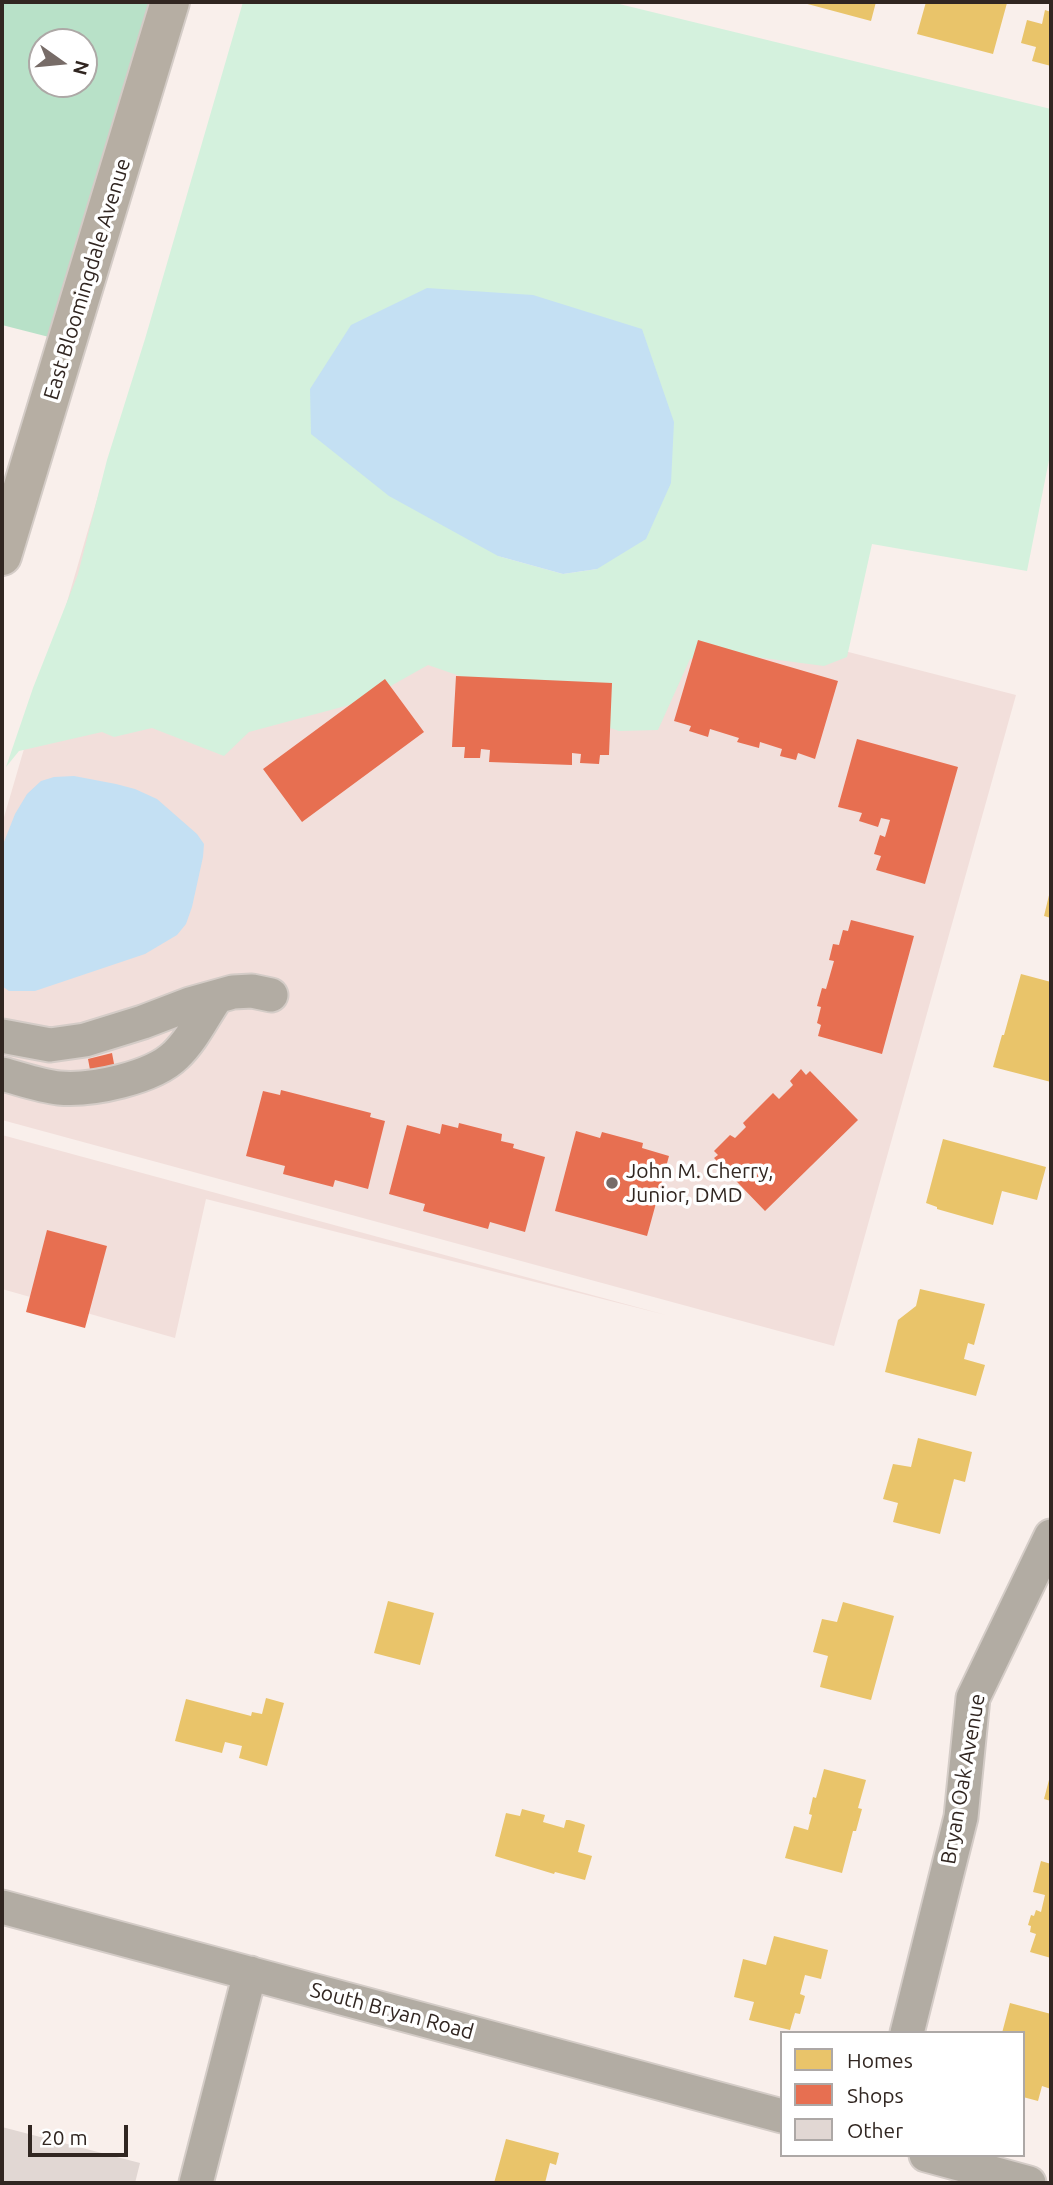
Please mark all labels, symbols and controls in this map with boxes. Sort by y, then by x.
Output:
north arrow [28,28,98,98]
text: N [69,58,94,78]
street label: East Bloomingdale Avenue [38,155,136,403]
place label: John M. Cherry, Junior, DMD [626,1158,773,1208]
marker: John M. Cherry, Junior, DMD [604,1175,620,1191]
street label: Bryan Oak Avenue [936,1692,990,1866]
street label: South Bryan Road [308,1977,476,2045]
legend [780,2031,1025,2157]
text: Homes [847,2048,913,2072]
text: Shops [847,2083,904,2107]
scale bar [32,2112,131,2156]
text: Other [847,2118,903,2142]
text: 20 m [41,2125,88,2149]

